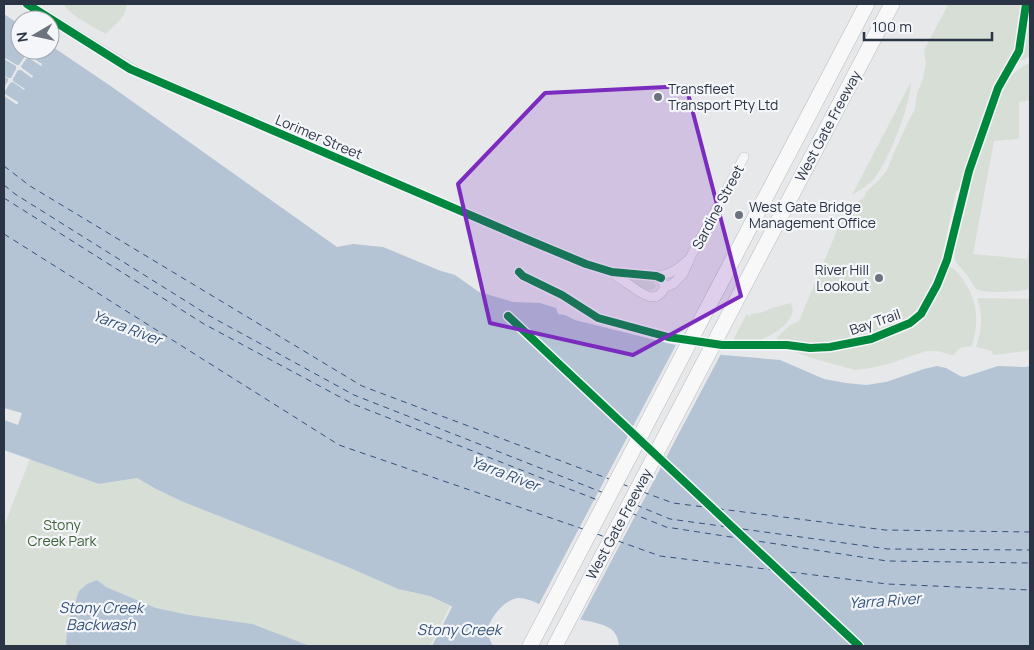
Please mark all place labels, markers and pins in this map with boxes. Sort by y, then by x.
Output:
place label: Transfleet Transport Pty Ltd [668,79,778,114]
marker: Transfleet Transport Pty Ltd [652,91,664,103]
place label: West Gate Bridge Management Office [749,197,876,232]
marker: West Gate Bridge Management Office [733,209,745,221]
place label: River Hill Lookout [815,260,869,295]
marker: River Hill Lookout [873,272,885,284]

